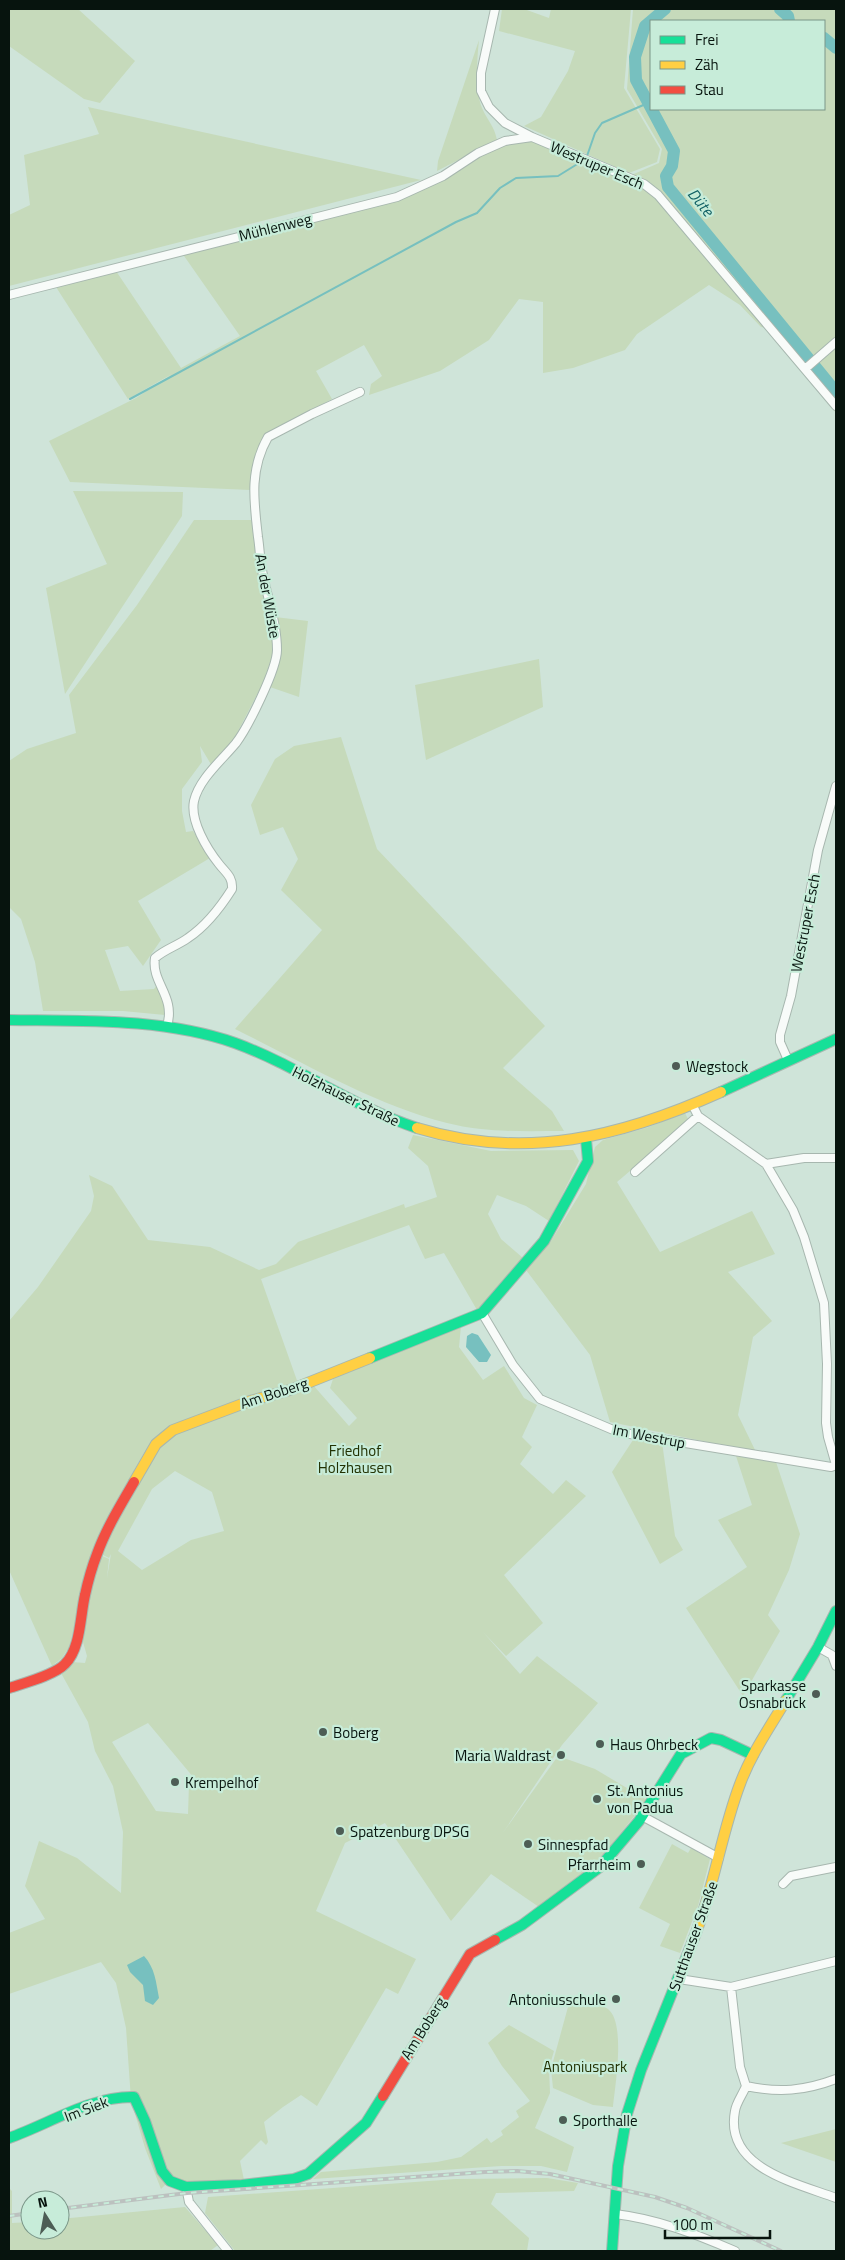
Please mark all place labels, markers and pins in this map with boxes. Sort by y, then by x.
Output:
place label: Wegstock [686,1055,748,1078]
marker: Wegstock [670,1060,682,1072]
place label: Sparkasse Osnabrück [739,1674,806,1714]
marker: Sparkasse Osnabrück [810,1688,822,1700]
place label: Boberg [333,1721,379,1744]
marker: Boberg [317,1726,329,1738]
place label: Haus Ohrbeck [610,1733,698,1756]
marker: Haus Ohrbeck [594,1738,606,1750]
place label: Maria Waldrast [455,1744,552,1767]
marker: Maria Waldrast [555,1749,567,1761]
place label: Krempelhof [185,1771,259,1794]
marker: Krempelhof [169,1776,181,1788]
place label: St. Antonius von Padua [607,1779,683,1819]
marker: St. Antonius von Padua [591,1793,603,1805]
place label: Spatzenburg DPSG [350,1820,469,1843]
marker: Spatzenburg DPSG [334,1825,346,1837]
place label: Sinnespfad [538,1833,608,1856]
marker: Sinnespfad [522,1838,534,1850]
place label: Pfarrheim [568,1853,631,1876]
marker: Pfarrheim [635,1858,647,1870]
place label: Antoniusschule [509,1988,606,2011]
marker: Antoniusschule [610,1993,622,2005]
place label: Sporthalle [573,2109,638,2132]
marker: Sporthalle [557,2114,569,2126]

